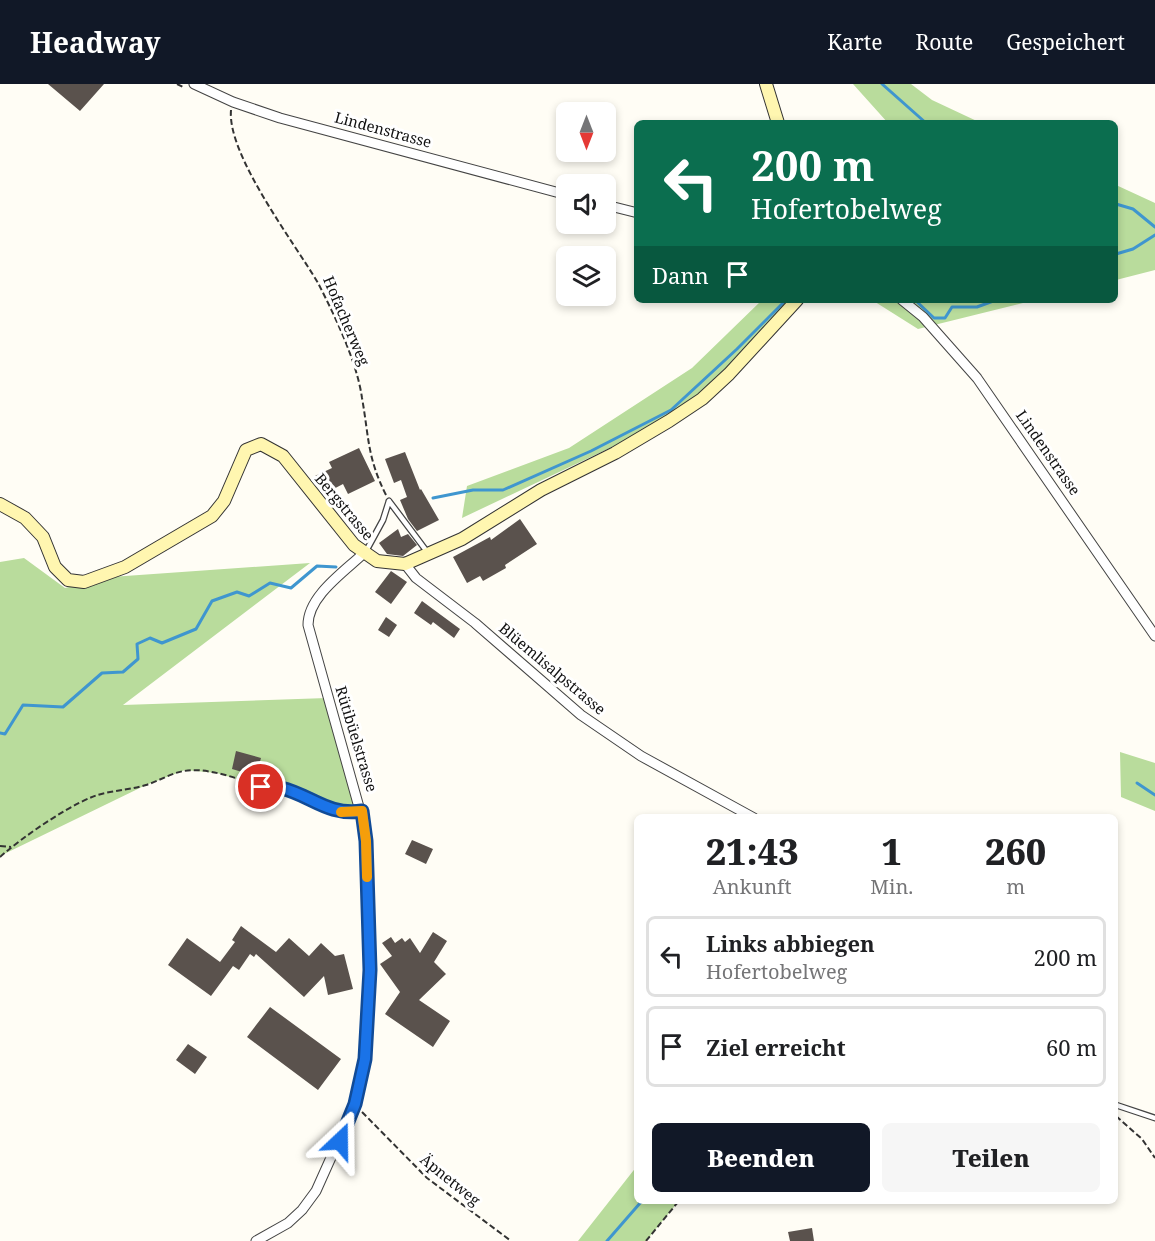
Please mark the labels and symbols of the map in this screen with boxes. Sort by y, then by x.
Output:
north arrow [556,102,616,162]
street label: Lindenstrasse [333,106,434,152]
street label: Hofacherweg [319,273,375,368]
street label: Lindenstrasse [1012,406,1086,499]
street label: Bergstrasse [311,469,379,544]
street label: Blüemlisalpstrasse [495,618,610,719]
street label: Rütibüelstrasse [331,683,383,794]
pin [235,761,286,812]
position arrow [308,1109,372,1173]
street label: Äpnetweg [416,1149,485,1210]

